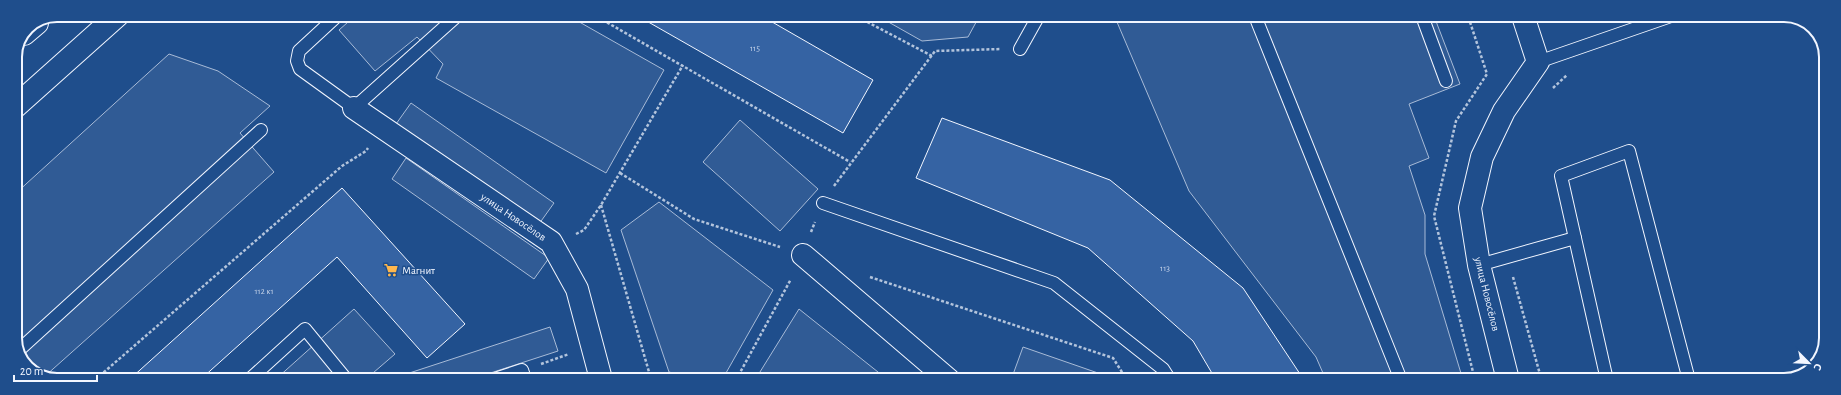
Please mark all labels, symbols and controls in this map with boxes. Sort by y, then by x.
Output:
house number: 115 [750,44,760,53]
street label: улица Новосёлов [478,190,548,243]
street label: улица Новосёлов [1472,255,1502,332]
supermarket icon: Магнит [383,262,399,278]
house number: 113 [1160,264,1170,273]
place label: Магнит [402,265,435,276]
house number: 112 к1 [255,287,274,296]
north arrow [1789,343,1829,383]
scale bar [14,357,97,383]
text: С [1811,362,1824,372]
text: 20 m [20,365,43,377]

